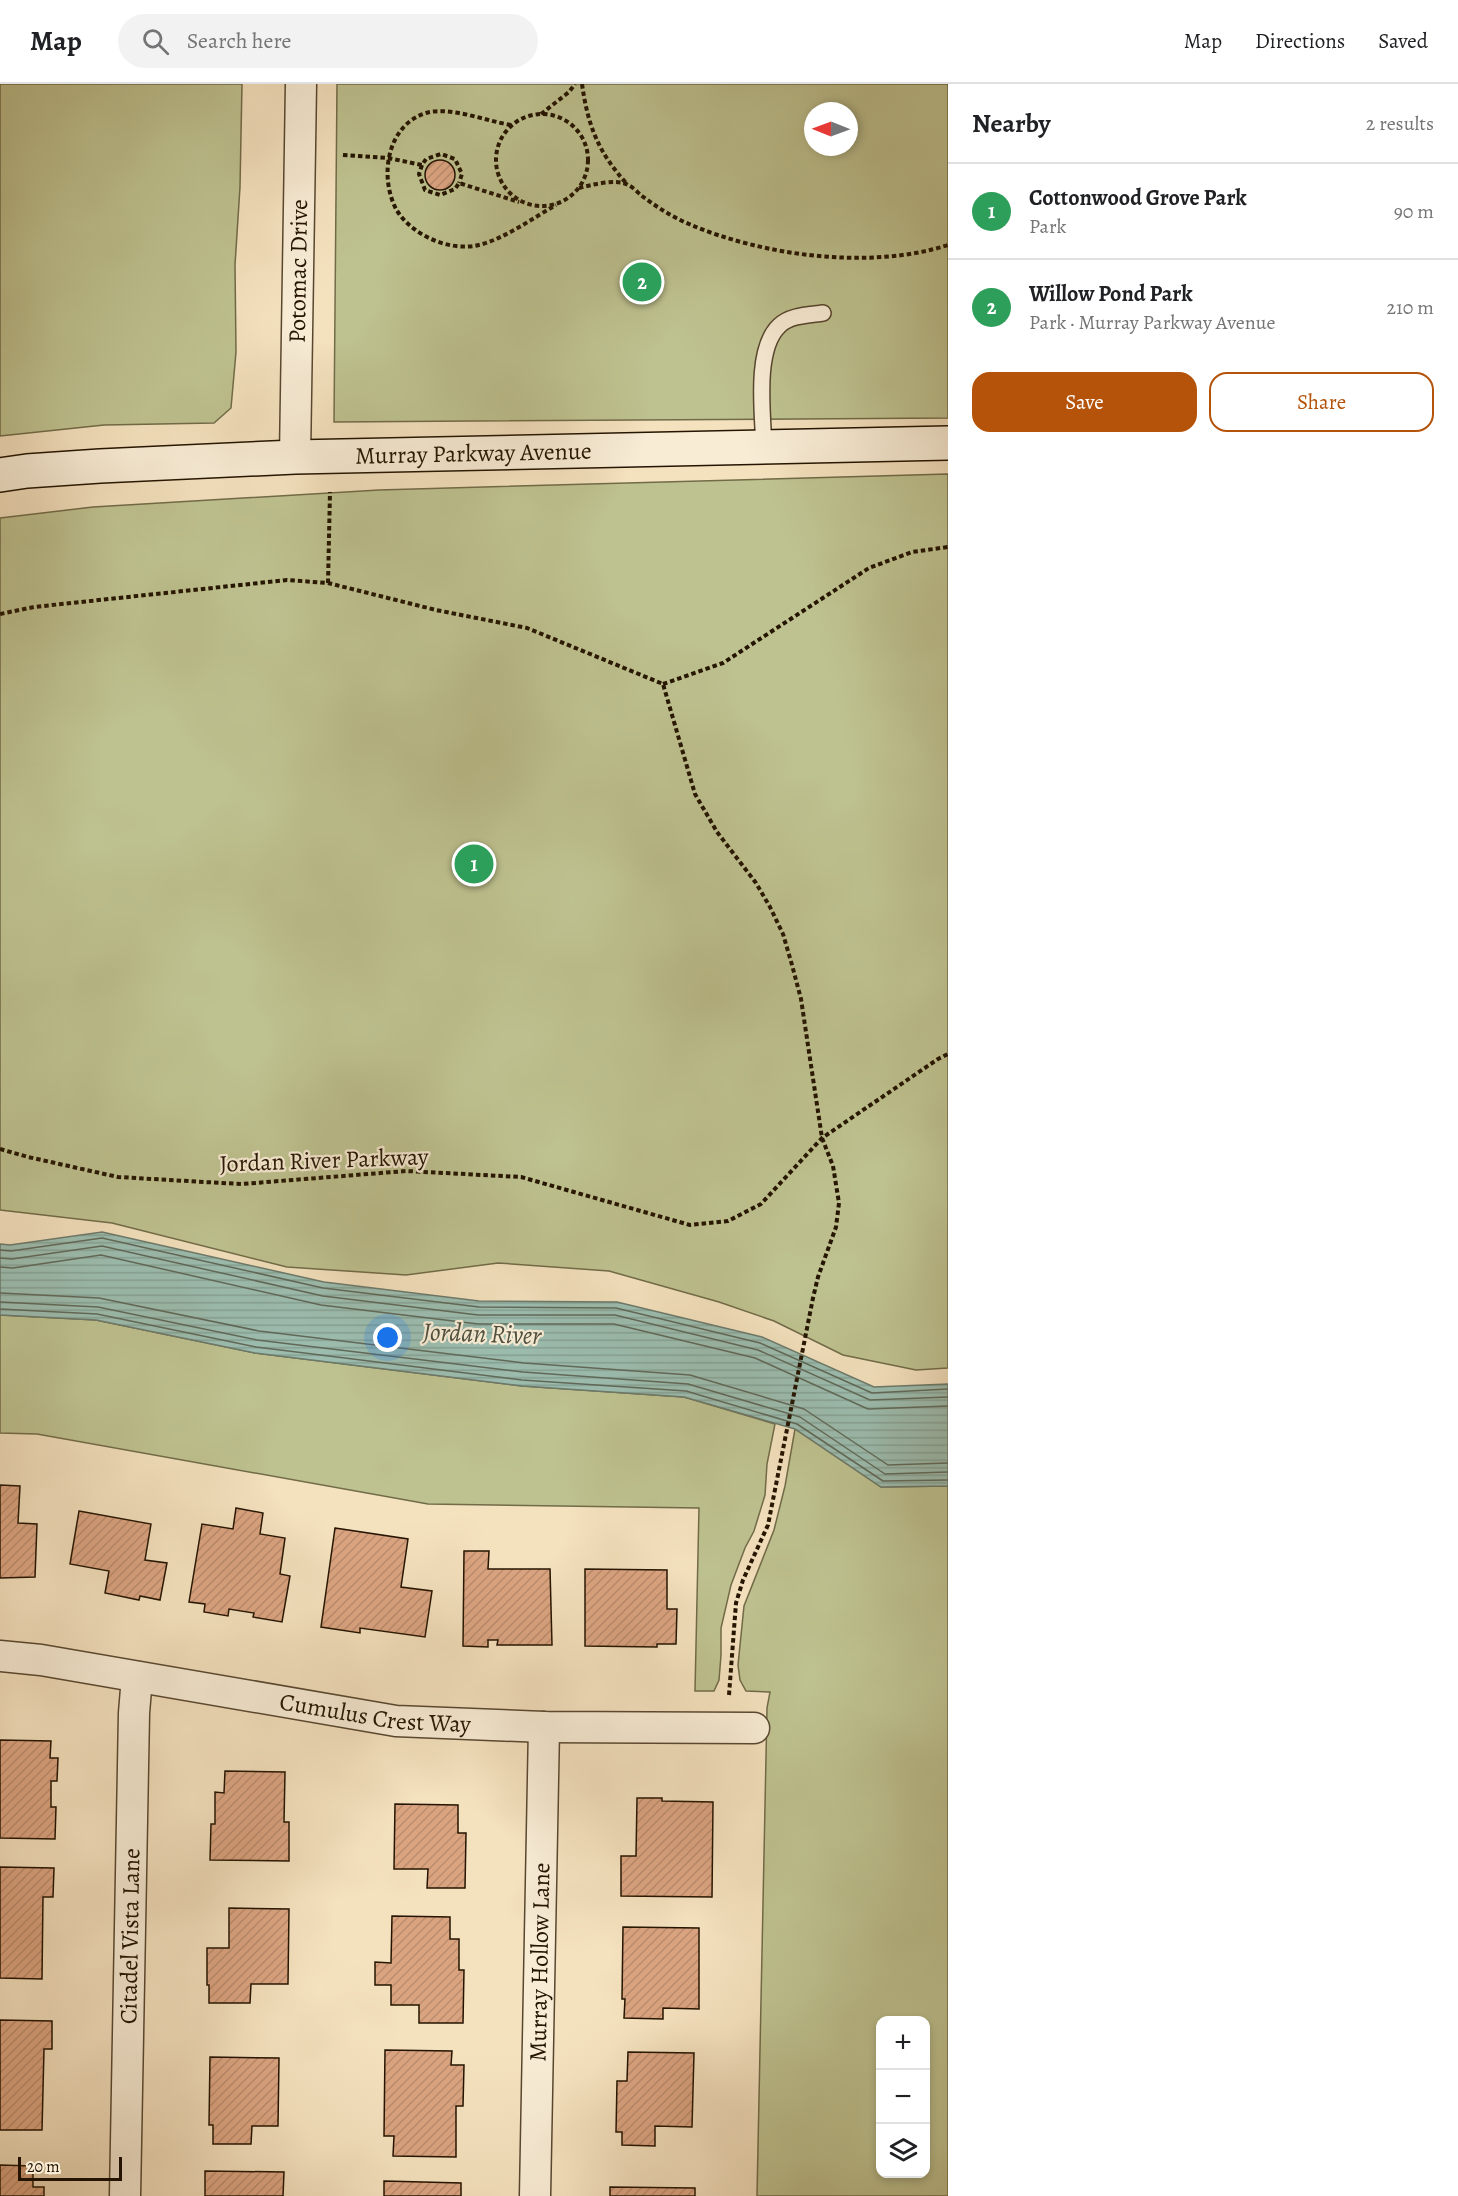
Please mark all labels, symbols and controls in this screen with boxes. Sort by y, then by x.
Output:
search box [118,14,538,68]
text: Map [30,22,82,60]
icon: search [139,25,172,58]
text: Search here [187,26,291,56]
text: Map [1184,27,1222,55]
text: Directions [1255,27,1345,55]
text: Saved [1378,27,1428,55]
north arrow [804,102,858,156]
text: Nearby [972,106,1051,141]
text: 2 results [1366,110,1434,137]
text: Cottonwood Grove Park [1029,183,1247,213]
text: 1 [988,198,995,225]
text: 90 m [1394,198,1434,225]
street label: Potomac Drive [281,199,315,343]
text: Park [1029,213,1067,240]
pin: 2 [622,260,662,304]
text: Willow Pond Park [1029,279,1193,309]
text: 2 [987,294,996,321]
text: 210 m [1386,294,1434,321]
text: Park · Murray Parkway Avenue [1029,309,1275,336]
button: Save [972,372,1197,432]
button: Share [1209,372,1434,432]
street label: Murray Parkway Avenue [355,435,592,472]
pin: 1 [454,842,494,886]
street label: Jordan River Parkway [219,1140,429,1180]
water label: Jordan River [421,1314,543,1353]
your location [373,1323,402,1352]
street label: Cumulus Crest Way [277,1685,472,1740]
street label: Citadel Vista Lane [112,1848,147,2024]
street label: Murray Hollow Lane [522,1862,557,2062]
map controls [876,2016,930,2178]
button: + [876,2016,930,2070]
button: − [876,2070,930,2124]
button: layers [876,2124,930,2178]
scale bar [18,2154,122,2182]
text: 20 m [27,2156,60,2178]

